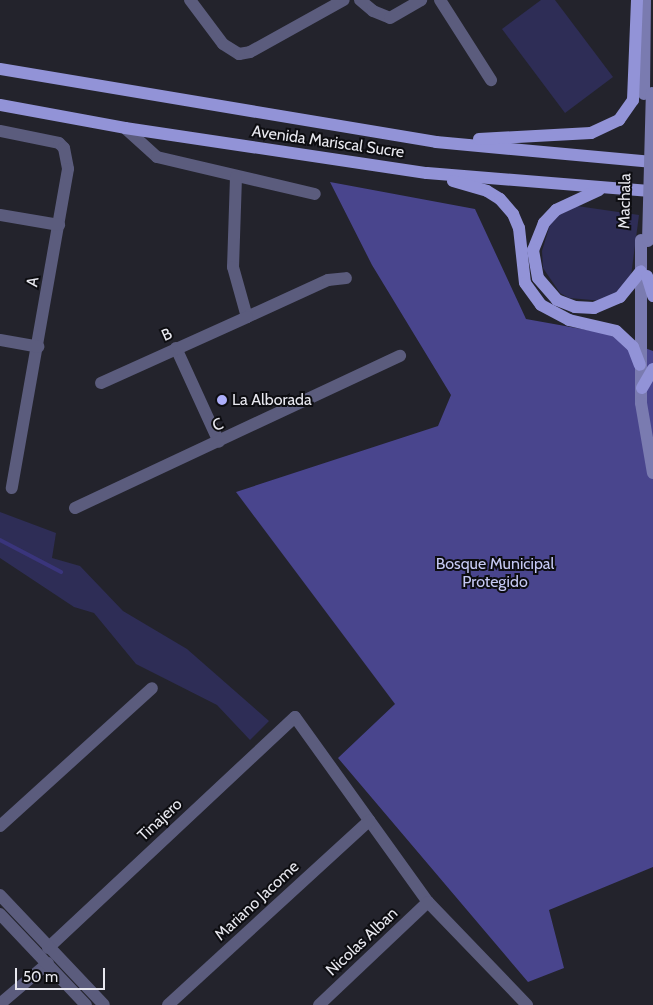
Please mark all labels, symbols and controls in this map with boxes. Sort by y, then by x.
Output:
street label: Avenida Mariscal Sucre [251,122,405,162]
street label: Machala [615,173,635,229]
street label: A [23,276,43,288]
street label: B [159,324,175,346]
place label: La Alborada [232,390,312,410]
marker: La Alborada [216,394,228,406]
street label: C [209,414,227,436]
park label: Bosque Municipal Protegido [436,554,554,592]
street label: Tinajero [134,795,186,845]
street label: Mariano Jacome [211,857,303,945]
street label: Nicolas Alban [322,904,402,980]
scale bar [18,958,108,990]
text: 50 m [23,968,58,986]

